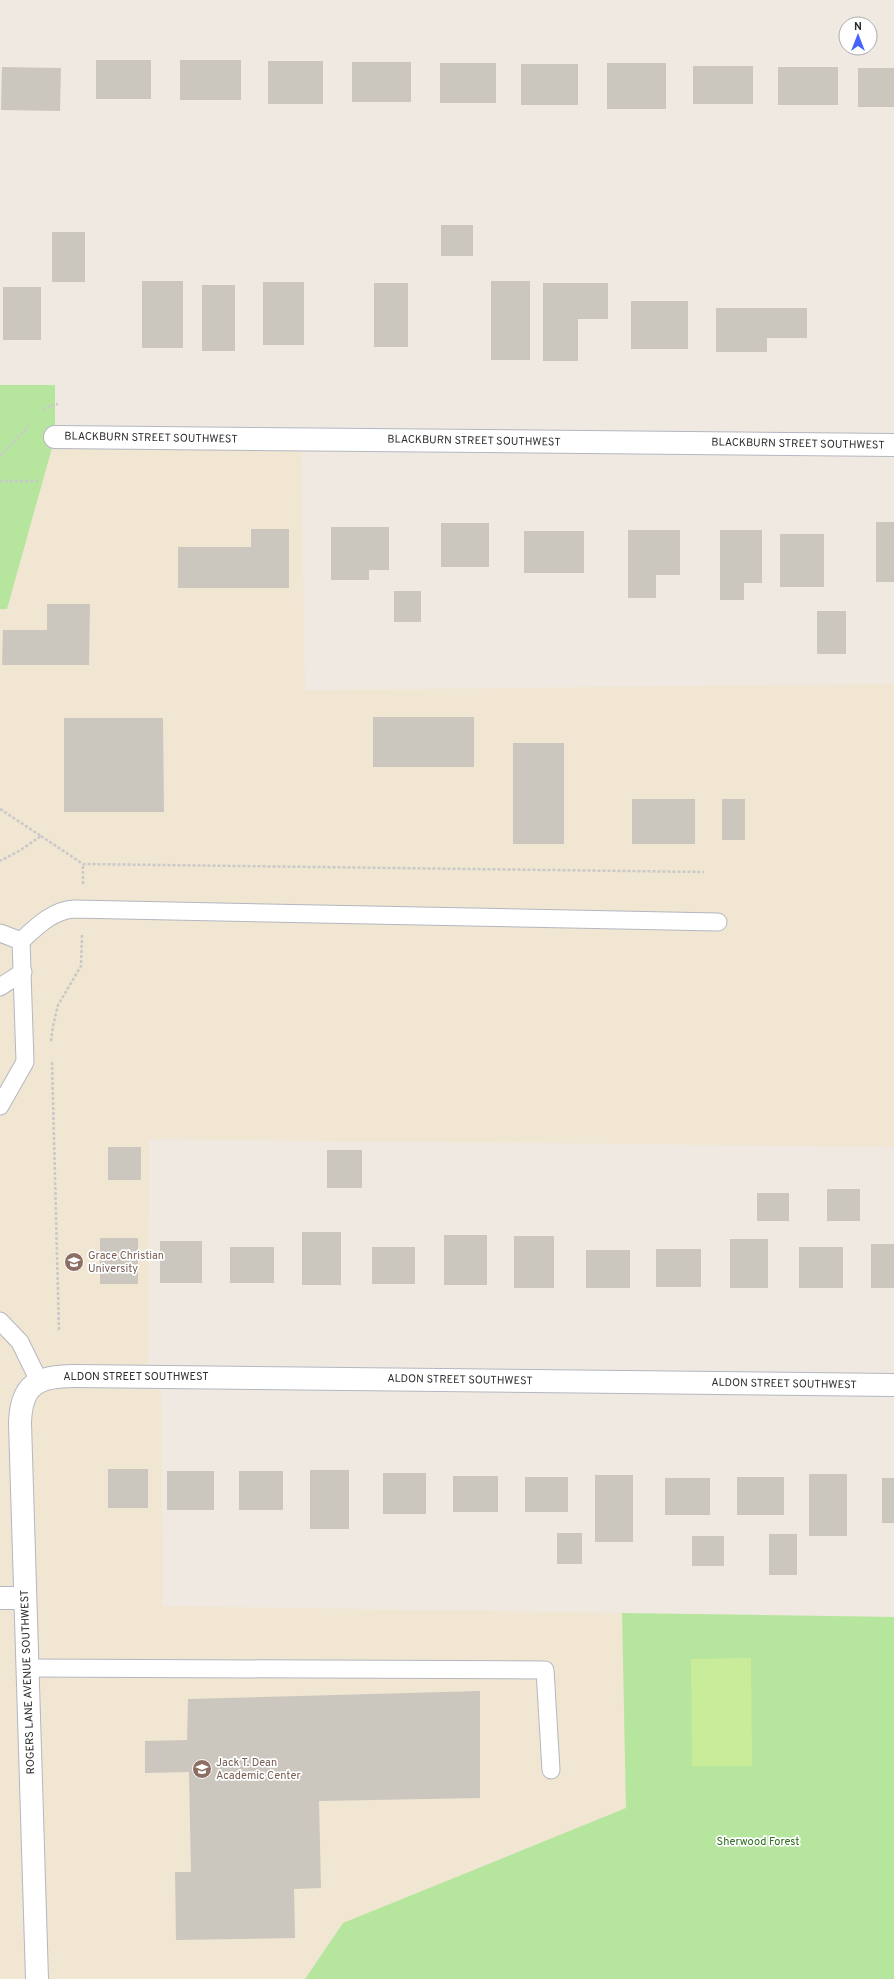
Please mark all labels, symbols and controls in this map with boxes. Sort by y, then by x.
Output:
north arrow [838,16,878,56]
text: N [854,20,862,34]
street label: BLACKBURN STREET SOUTHWEST [64,429,238,447]
street label: BLACKBURN STREET SOUTHWEST [387,432,561,450]
street label: BLACKBURN STREET SOUTHWEST [711,435,885,453]
place label: Grace Christian University [88,1249,164,1276]
school or university icon: Grace Christian University [63,1251,85,1273]
street label: ALDON STREET SOUTHWEST [63,1370,209,1384]
street label: ALDON STREET SOUTHWEST [387,1372,533,1388]
street label: ALDON STREET SOUTHWEST [711,1376,857,1392]
street label: ROGERS LANE AVENUE SOUTHWEST [18,1589,38,1775]
place label: Jack T. Dean Academic Center [216,1756,301,1783]
school or university icon: Jack T. Dean Academic Center [191,1758,213,1780]
park label: Sherwood Forest [717,1835,799,1849]

